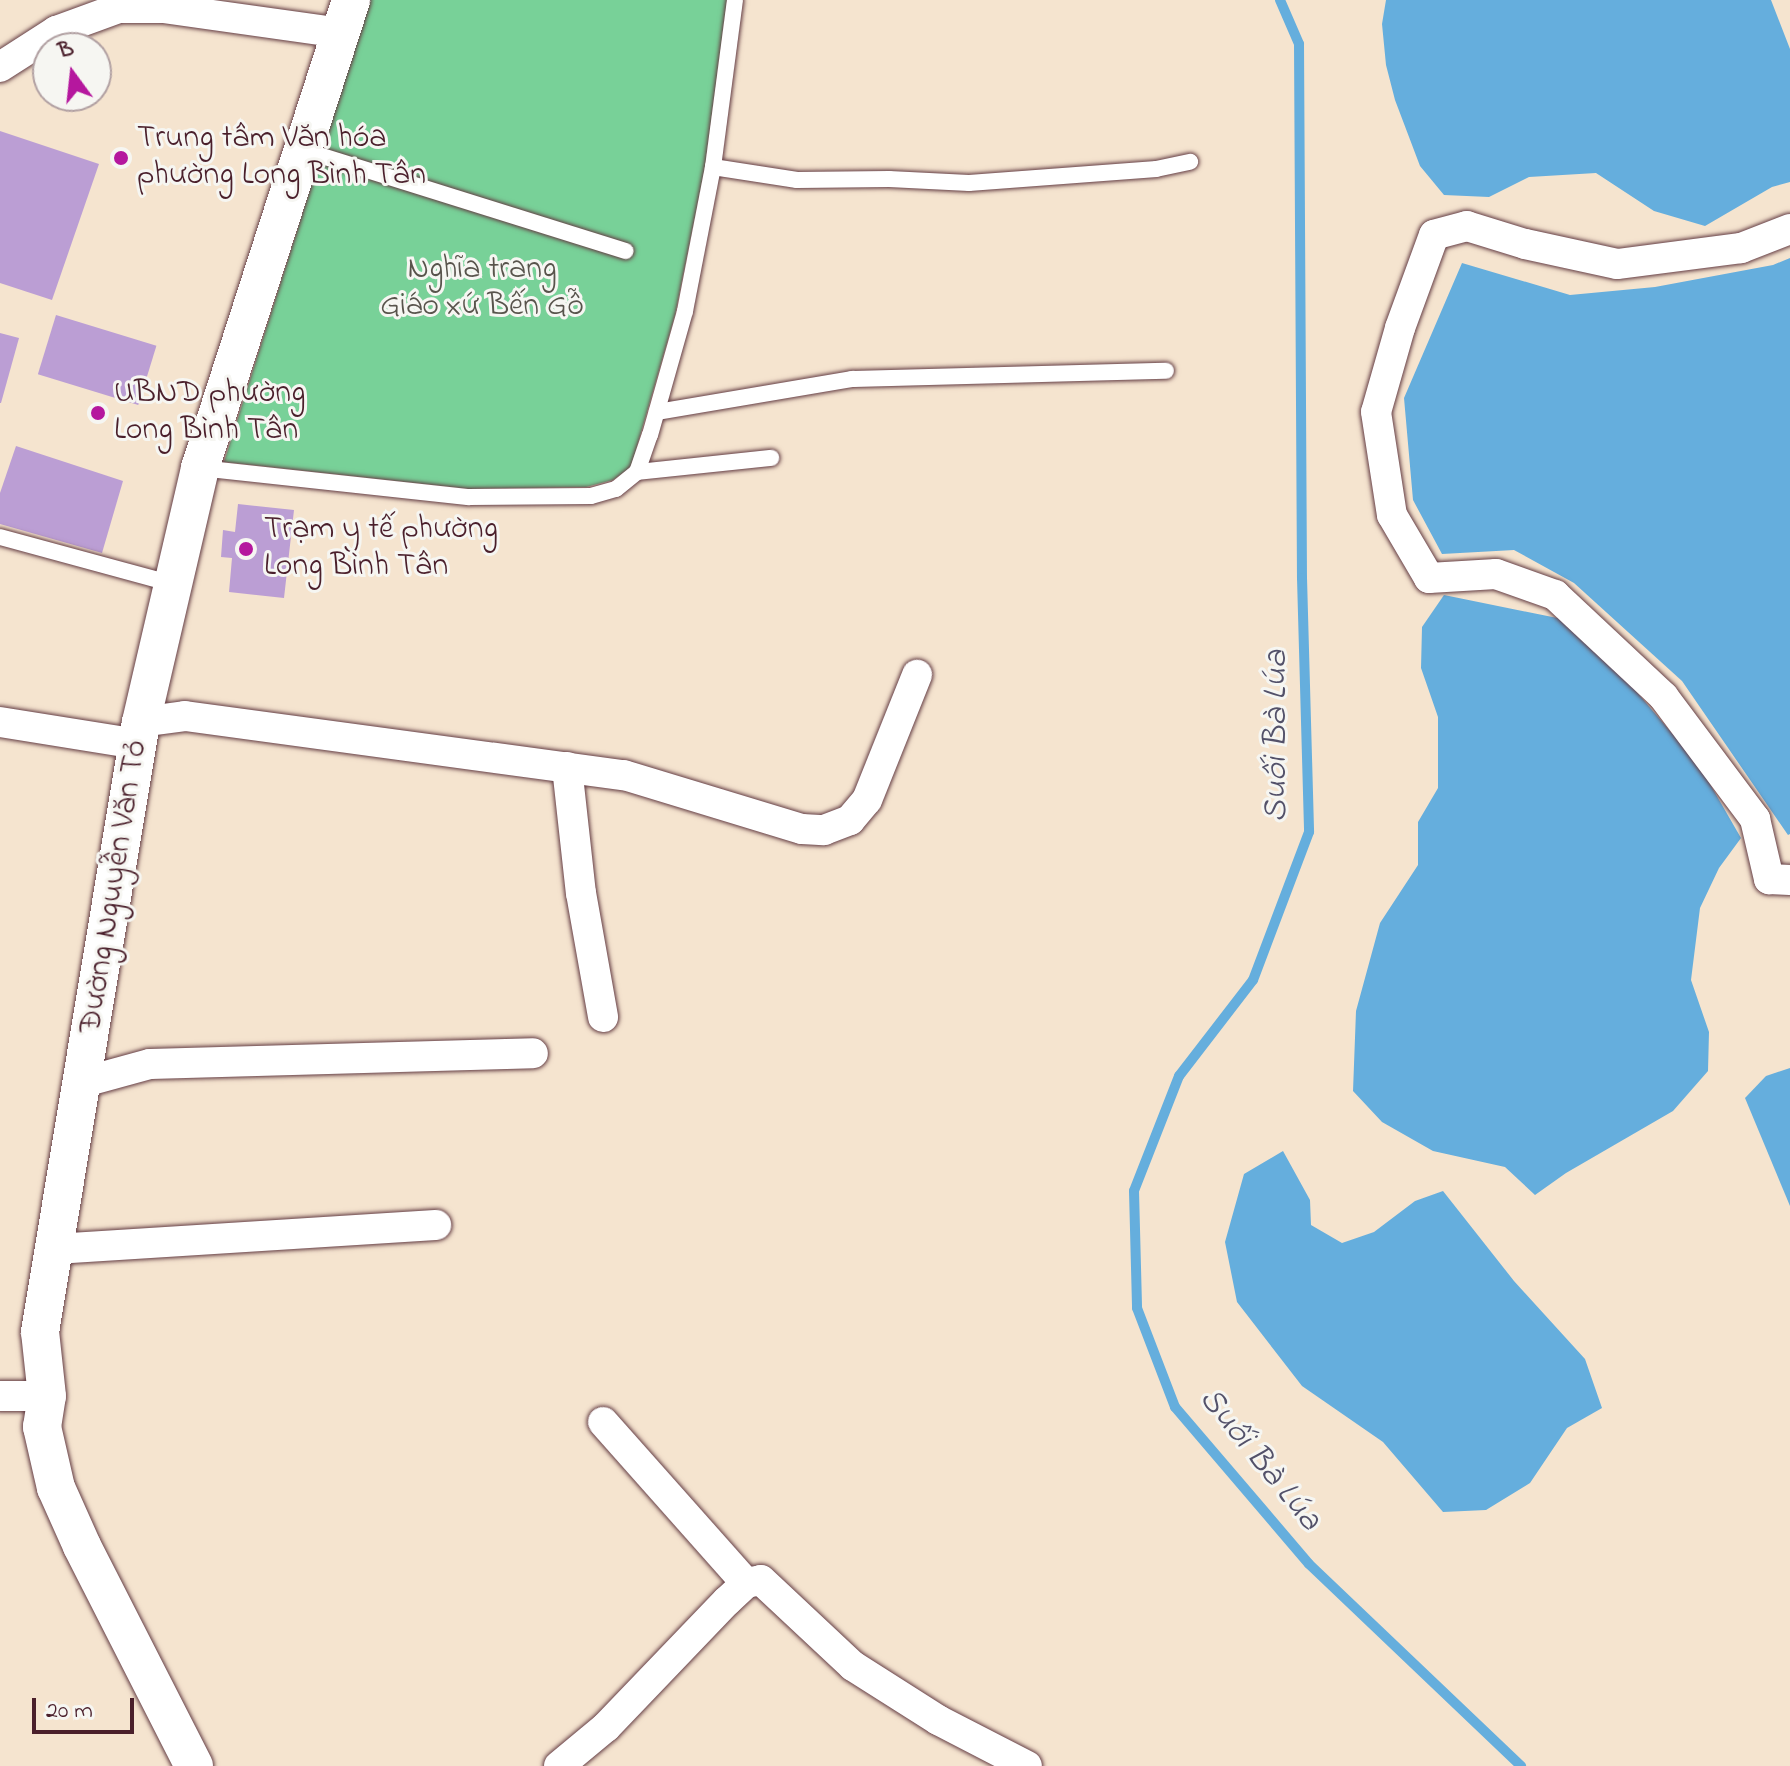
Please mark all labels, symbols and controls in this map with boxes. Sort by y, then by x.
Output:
north arrow [32,32,112,112]
text: B [55,33,78,68]
place label: Trung tâm Văn hóa phường Long Bình Tân [137,121,426,196]
marker: Trung tâm Văn hóa phường Long Bình Tân [112,149,130,167]
park label: Nghĩa trang Giáo xứ Bến Gỗ [380,252,584,327]
place label: UBND phường Long Bình Tân [114,376,306,451]
marker: UBND phường Long Bình Tân [89,404,107,422]
place label: Trạm y tế phường Long Bình Tân [264,512,498,587]
marker: Trạm y tế phường Long Bình Tân [235,538,257,560]
water label: Suối Bà Lúa [1258,650,1298,822]
street label: Đường Nguyễn Văn Tỏ [73,738,157,1036]
water label: Suối Bà Lúa [1189,1380,1329,1540]
scale bar [36,1682,138,1732]
text: 20 m [46,1694,93,1729]

